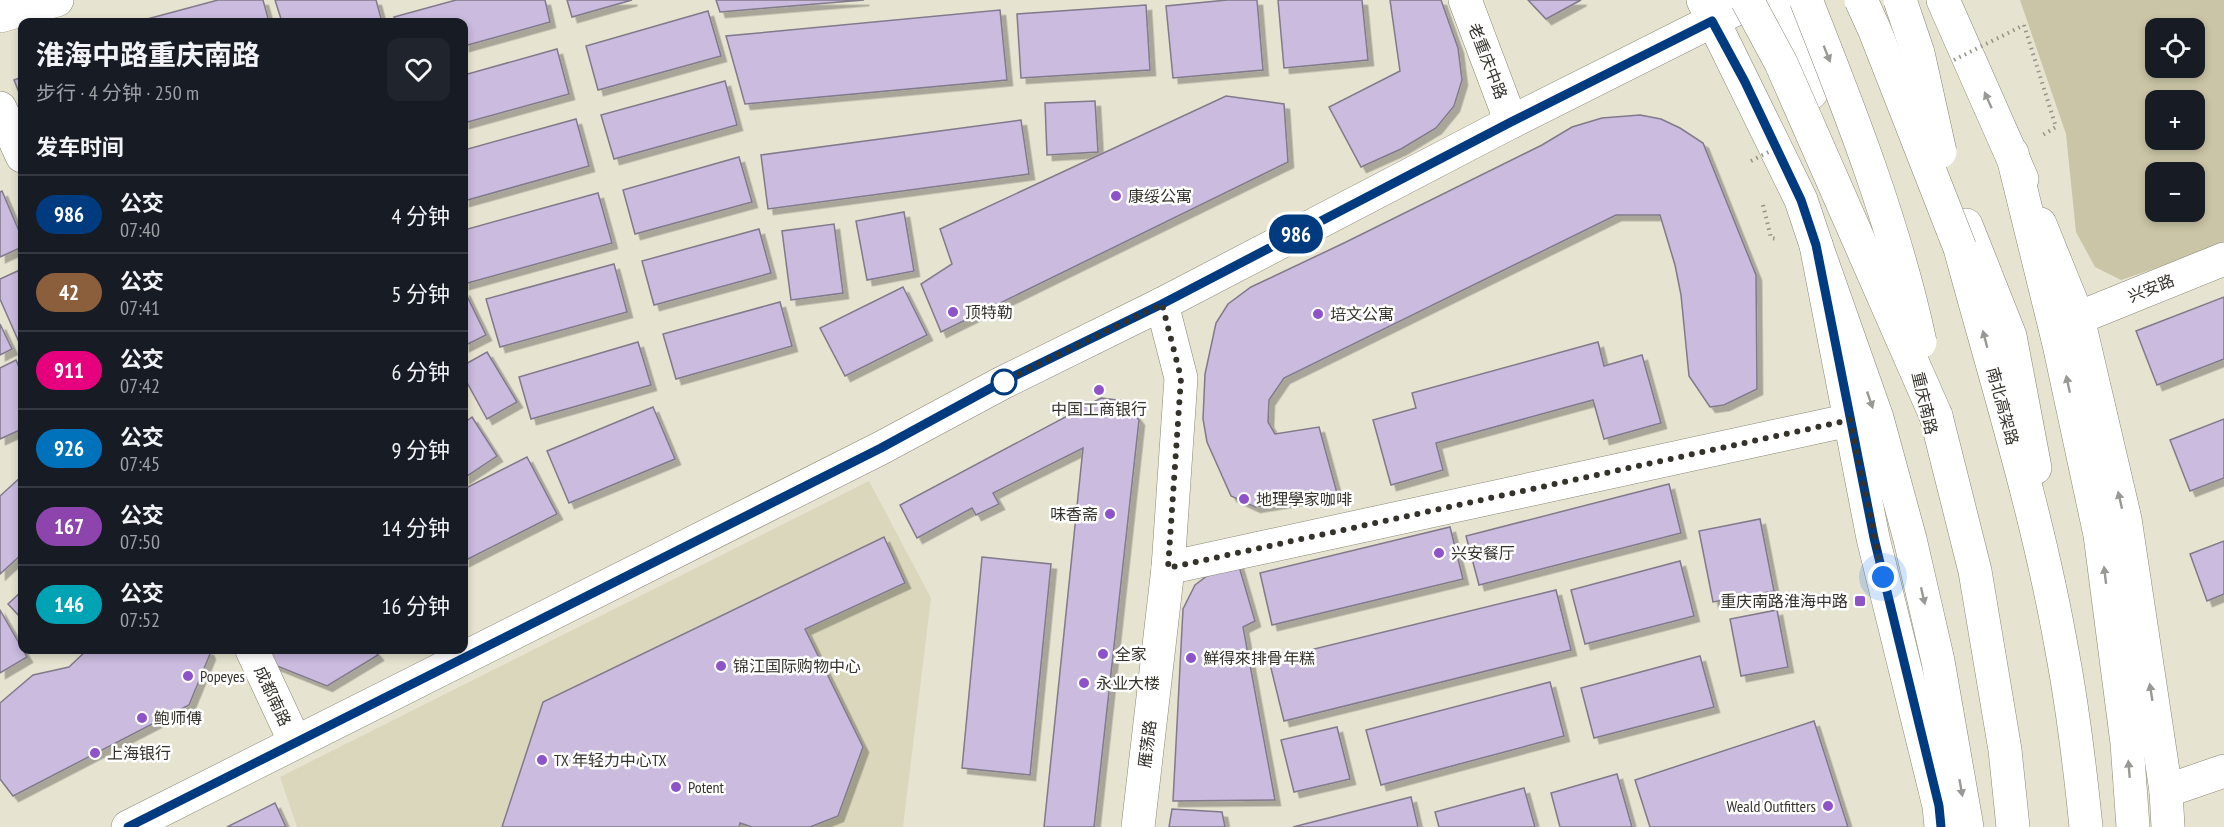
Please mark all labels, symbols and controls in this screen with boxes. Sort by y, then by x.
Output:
map controls [2145,18,2205,222]
button: locate [2145,18,2205,78]
street label: 老重庆中路 [1464,20,1512,102]
text: 淮海中路重庆南路 [36,36,260,73]
button: heart [387,38,450,101]
one-way arrow [1822,46,1832,64]
text: 步行 · 4 分钟 · 250 m [36,80,199,106]
button: + [2145,90,2205,150]
one-way arrow [1983,91,1992,108]
text: 发车时间 [36,133,124,161]
button: − [2145,162,2205,222]
place label: 康绥公寓 [1128,186,1192,206]
text: 公交 [120,189,164,217]
marker: 康绥公寓 [1109,189,1123,203]
text: 986 [54,201,84,228]
text: 4 分钟 [391,202,450,230]
line badge: 986 [1262,214,1330,254]
text: 07:40 [120,217,160,243]
text: 986 [1281,221,1311,248]
text: 公交 [120,267,164,295]
street label: 兴安路 [2125,270,2177,306]
text: 42 [59,279,79,306]
text: 5 分钟 [391,280,450,308]
text: 07:41 [120,295,160,321]
place label: 顶特勒 [965,302,1013,322]
place label: 培文公寓 [1330,304,1394,324]
marker: 顶特勒 [946,305,960,319]
marker: 培文公寓 [1311,307,1325,321]
one-way arrow [1979,330,1989,348]
text: 公交 [120,345,164,373]
text: 911 [54,357,84,384]
text: 6 分钟 [391,358,450,386]
street label: 南北高架路 [1983,365,2023,447]
unlabelled marker [991,369,1017,395]
street label: 重庆南路 [1908,370,1942,436]
text: 07:42 [120,373,160,399]
one-way arrow [2063,374,2072,393]
marker: 中国工商银行 [1092,383,1106,397]
one-way arrow [1866,391,1876,409]
place label: 中国工商银行 [1051,399,1147,419]
text: 公交 [120,423,164,451]
text: 926 [54,435,84,462]
text: 9 分钟 [391,436,450,464]
text: 07:45 [120,451,160,477]
place label: 地理學家咖啡 [1256,489,1352,509]
one-way arrow [2115,490,2124,509]
marker: 地理學家咖啡 [1237,492,1251,506]
text: 公交 [120,501,164,529]
place label: 味香斋 [1050,504,1098,524]
marker: 味香斋 [1103,507,1117,521]
text: 167 [54,513,84,540]
text: 14 分钟 [382,514,450,542]
text: 07:50 [120,529,160,555]
place label: 兴安餐厅 [1451,543,1515,563]
marker: 兴安餐厅 [1432,546,1446,560]
your location [1868,562,1898,592]
one-way arrow [2100,566,2110,585]
text: 公交 [120,579,164,607]
one-way arrow [1919,587,1928,606]
text: 146 [54,591,84,618]
place label: 重庆南路淮海中路 [1720,591,1848,611]
text: 16 分钟 [382,592,450,620]
marker: 重庆南路淮海中路 [1853,594,1867,608]
text: 07:52 [120,607,160,633]
place label: 全家 [1115,644,1147,664]
marker: 全家 [1096,647,1110,661]
place label: 鮮得來排骨年糕 [1203,648,1315,668]
marker: 鮮得來排骨年糕 [1184,651,1198,665]
place label: 锦江国际购物中心 [733,656,861,676]
marker: 锦江国际购物中心 [714,659,728,673]
street label: 成都南路 [250,663,296,729]
place label: Popeyes [200,666,245,686]
marker: Popeyes [181,669,195,683]
place label: 永业大楼 [1096,673,1160,693]
marker: 永业大楼 [1077,676,1091,690]
one-way arrow [2146,682,2155,701]
place label: 鲍师傅 [154,708,202,728]
marker: 鲍师傅 [135,711,149,725]
street label: 雁荡路 [1134,719,1160,769]
place label: 上海银行 [107,743,171,763]
marker: 上海银行 [88,746,102,760]
place label: TX 年轻力中心TX [554,750,666,770]
marker: TX 年轻力中心TX [535,753,549,767]
one-way arrow [2124,759,2134,778]
place label: Potent [688,777,725,797]
one-way arrow [1957,778,1966,797]
marker: Potent [669,780,683,794]
place label: Weald Outfitters [1727,796,1816,816]
marker: Weald Outfitters [1821,799,1835,813]

